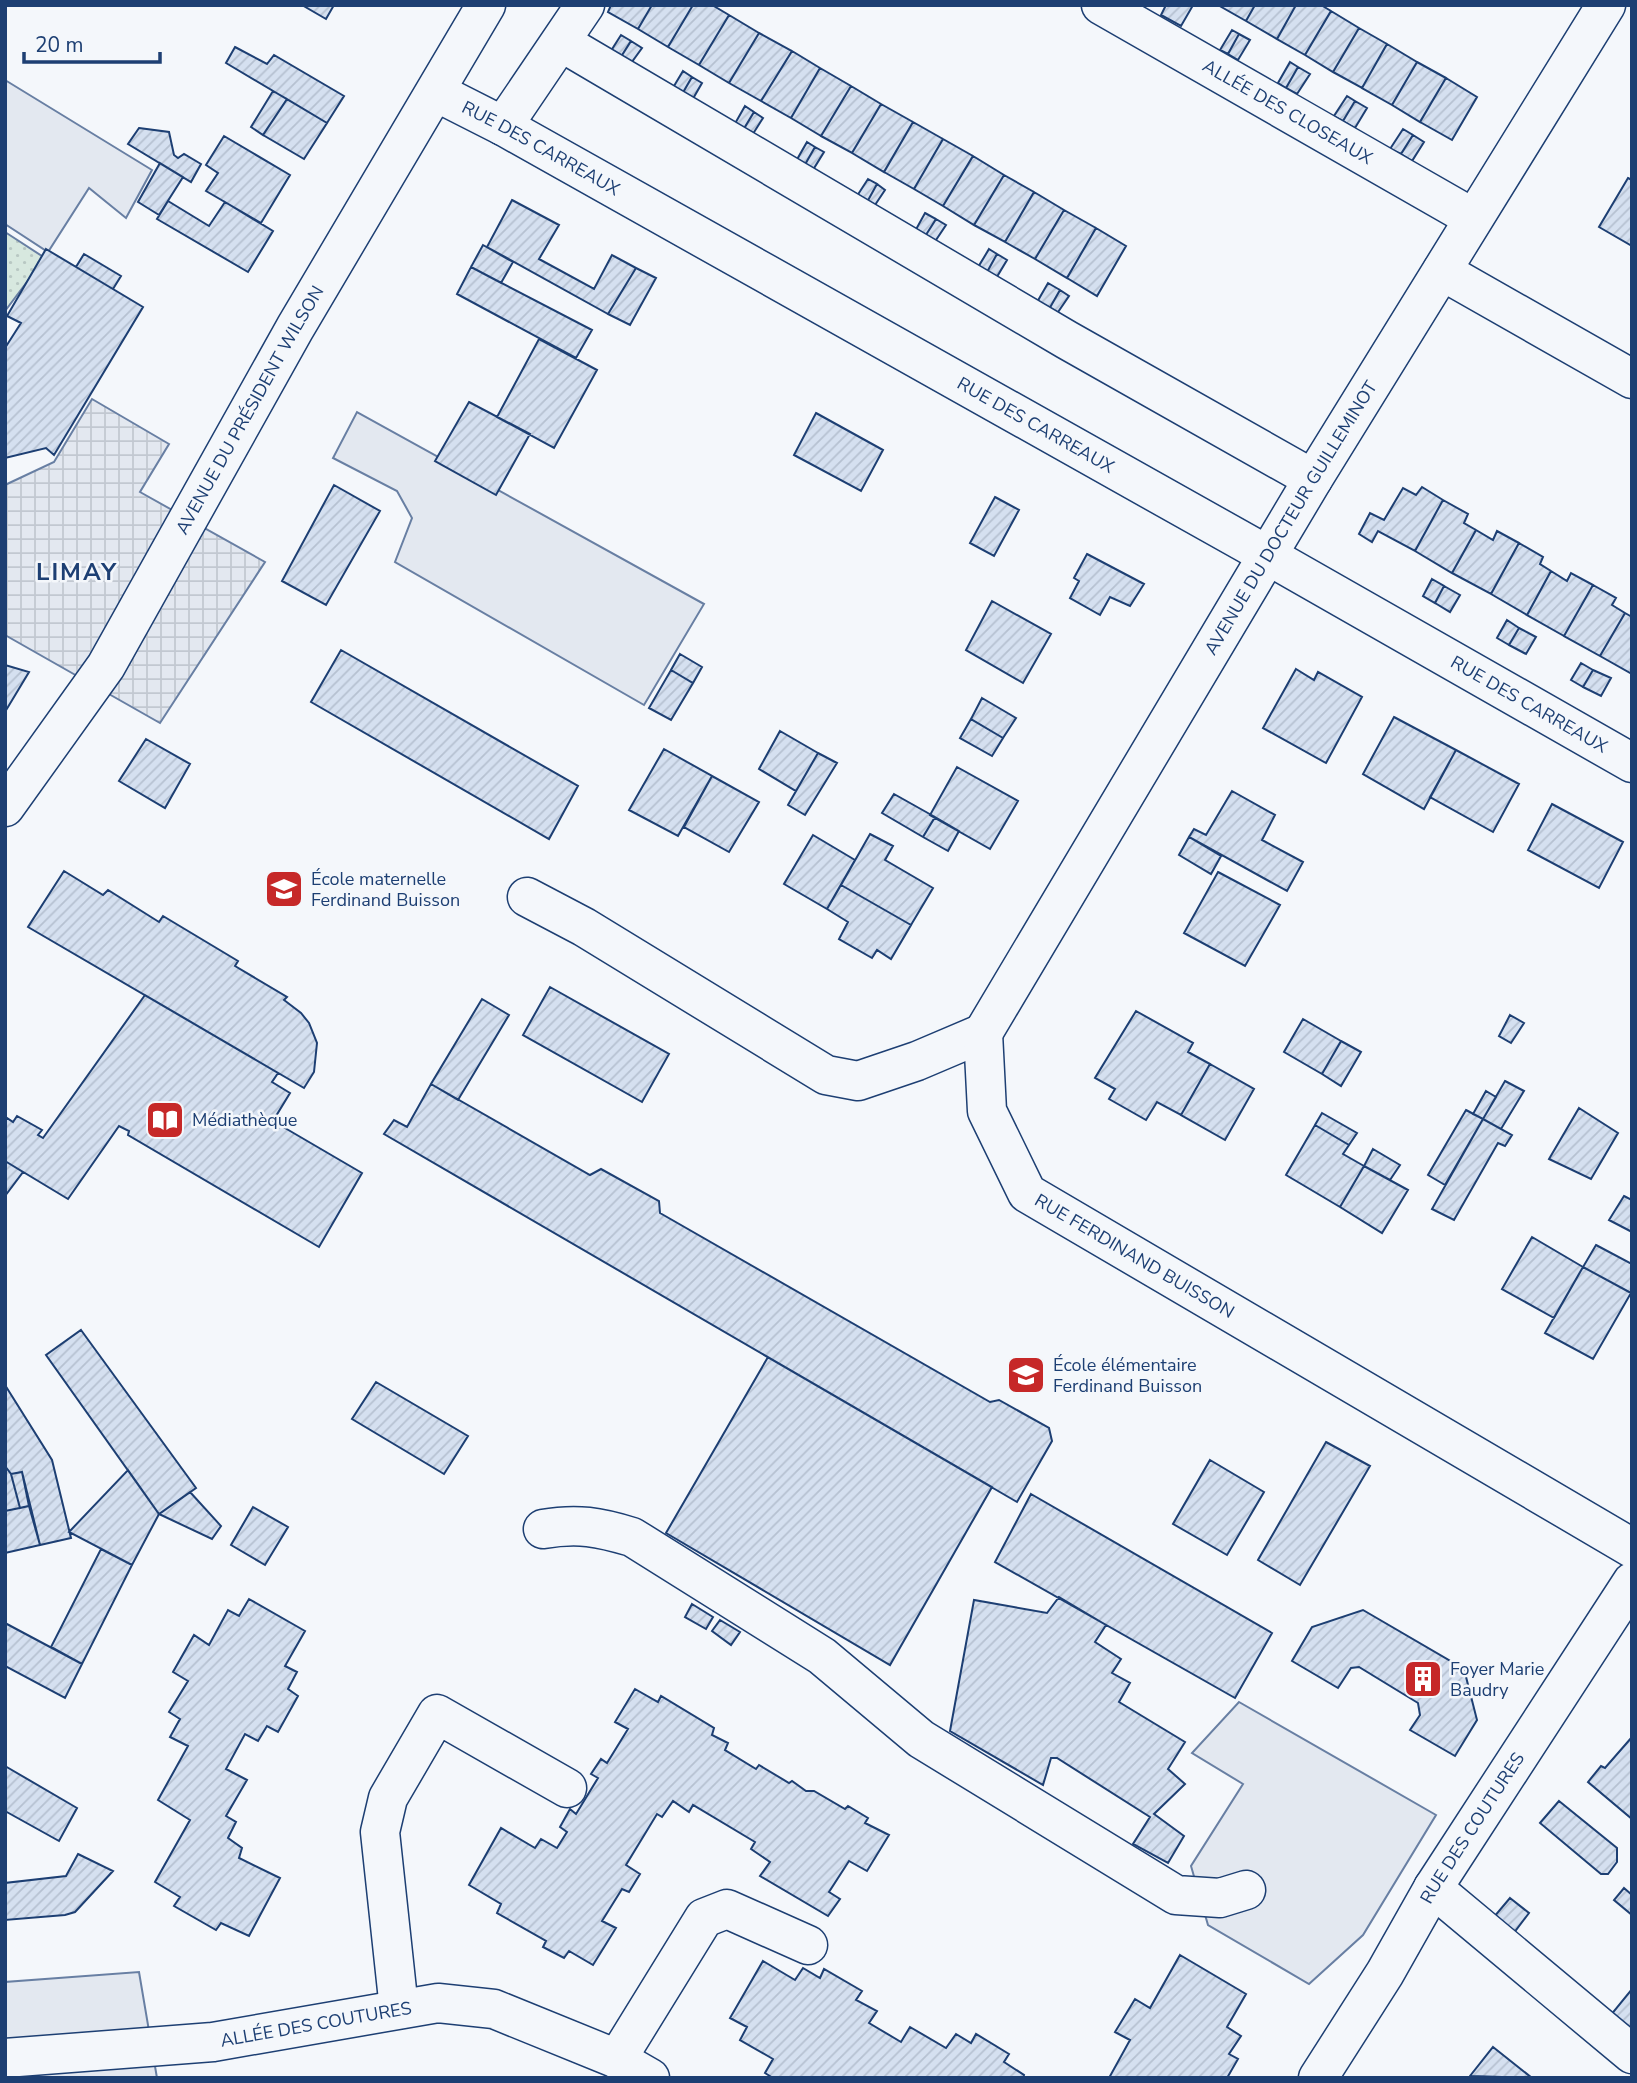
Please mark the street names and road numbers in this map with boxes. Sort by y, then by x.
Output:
street label: ALLÉE DES CLOSEAUX [1198,54,1377,170]
street label: RUE DES CARREAUX [458,95,624,201]
street label: AVENUE DU PRÉSIDENT WILSON [170,281,329,539]
street label: RUE DES CARREAUX [953,371,1119,479]
street label: AVENUE DU DOCTEUR GUILLEMINOT [1199,376,1383,659]
street label: RUE DES CARREAUX [1446,650,1612,759]
street label: RUE FERDINAND BUISSON [1030,1188,1239,1324]
street label: RUE DES COUTURES [1415,1748,1530,1908]
street label: ALLÉE DES COUTURES [218,1996,413,2053]

